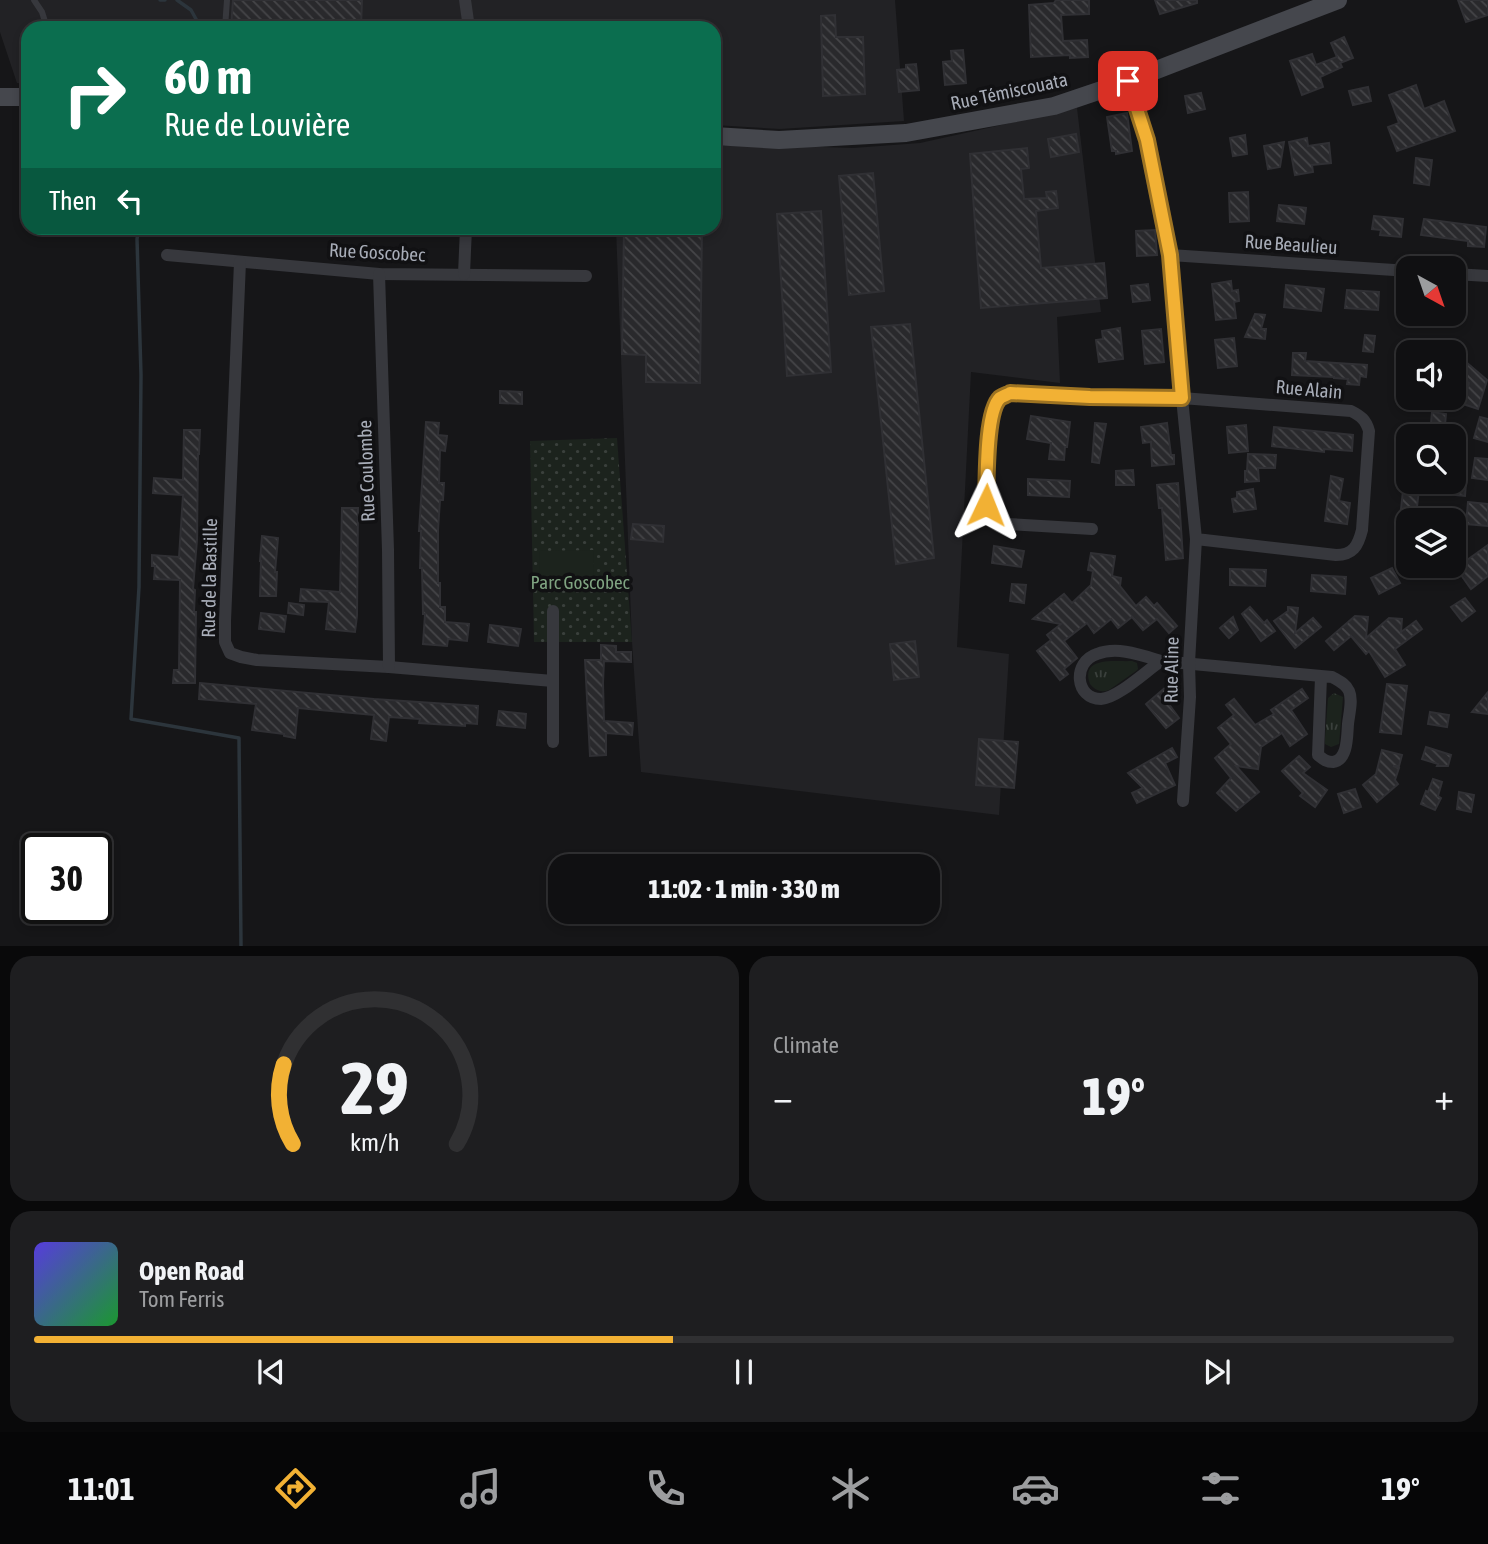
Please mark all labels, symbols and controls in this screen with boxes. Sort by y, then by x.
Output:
text: 60 m [164,48,252,104]
icon: right [49,49,140,140]
pin [1098,51,1158,111]
icon: arrive [1109,62,1147,100]
street label: Rue Témiscouata [949,68,1069,114]
text: Rue de Louvière [164,106,350,143]
icon: left [111,182,149,220]
text: Then [49,186,97,216]
street label: Rue Beaulieu [1244,230,1338,258]
street label: Rue Goscobec [328,238,427,266]
north arrow [1396,256,1466,326]
map controls [1396,256,1466,578]
button: sound [1396,340,1466,410]
street label: Rue Alain [1275,375,1343,403]
street label: Rue Coulombe [353,420,379,522]
button: search [1396,424,1466,494]
position arrow [949,468,1023,542]
button: layers [1396,508,1466,578]
street label: Rue de la Bastille [197,518,221,638]
park label: Parc Goscobec [530,571,631,593]
street label: Rue Aline [1159,637,1183,703]
speed limit sign: 30 [21,833,112,924]
text: 11:02 · 1 min · 330 m [648,874,840,904]
text: Climate [773,1032,839,1058]
text: 29 [340,1047,409,1130]
text: 19° [1082,1066,1145,1126]
text: − [773,1075,793,1118]
text: + [1434,1075,1454,1118]
text: km/h [350,1128,399,1156]
text: Open Road [139,1256,244,1286]
text: Tom Ferris [139,1286,224,1312]
icon: previous [252,1353,290,1391]
icon: pause [725,1353,763,1391]
icon: next [1198,1353,1236,1391]
icon: directions [271,1464,320,1513]
icon: music [456,1464,505,1513]
icon: phone [641,1464,690,1513]
icon: climate [826,1464,875,1513]
icon: car [1011,1464,1060,1513]
icon: filters [1196,1464,1245,1513]
text: 11:01 [68,1470,135,1507]
text: 19° [1381,1470,1420,1507]

